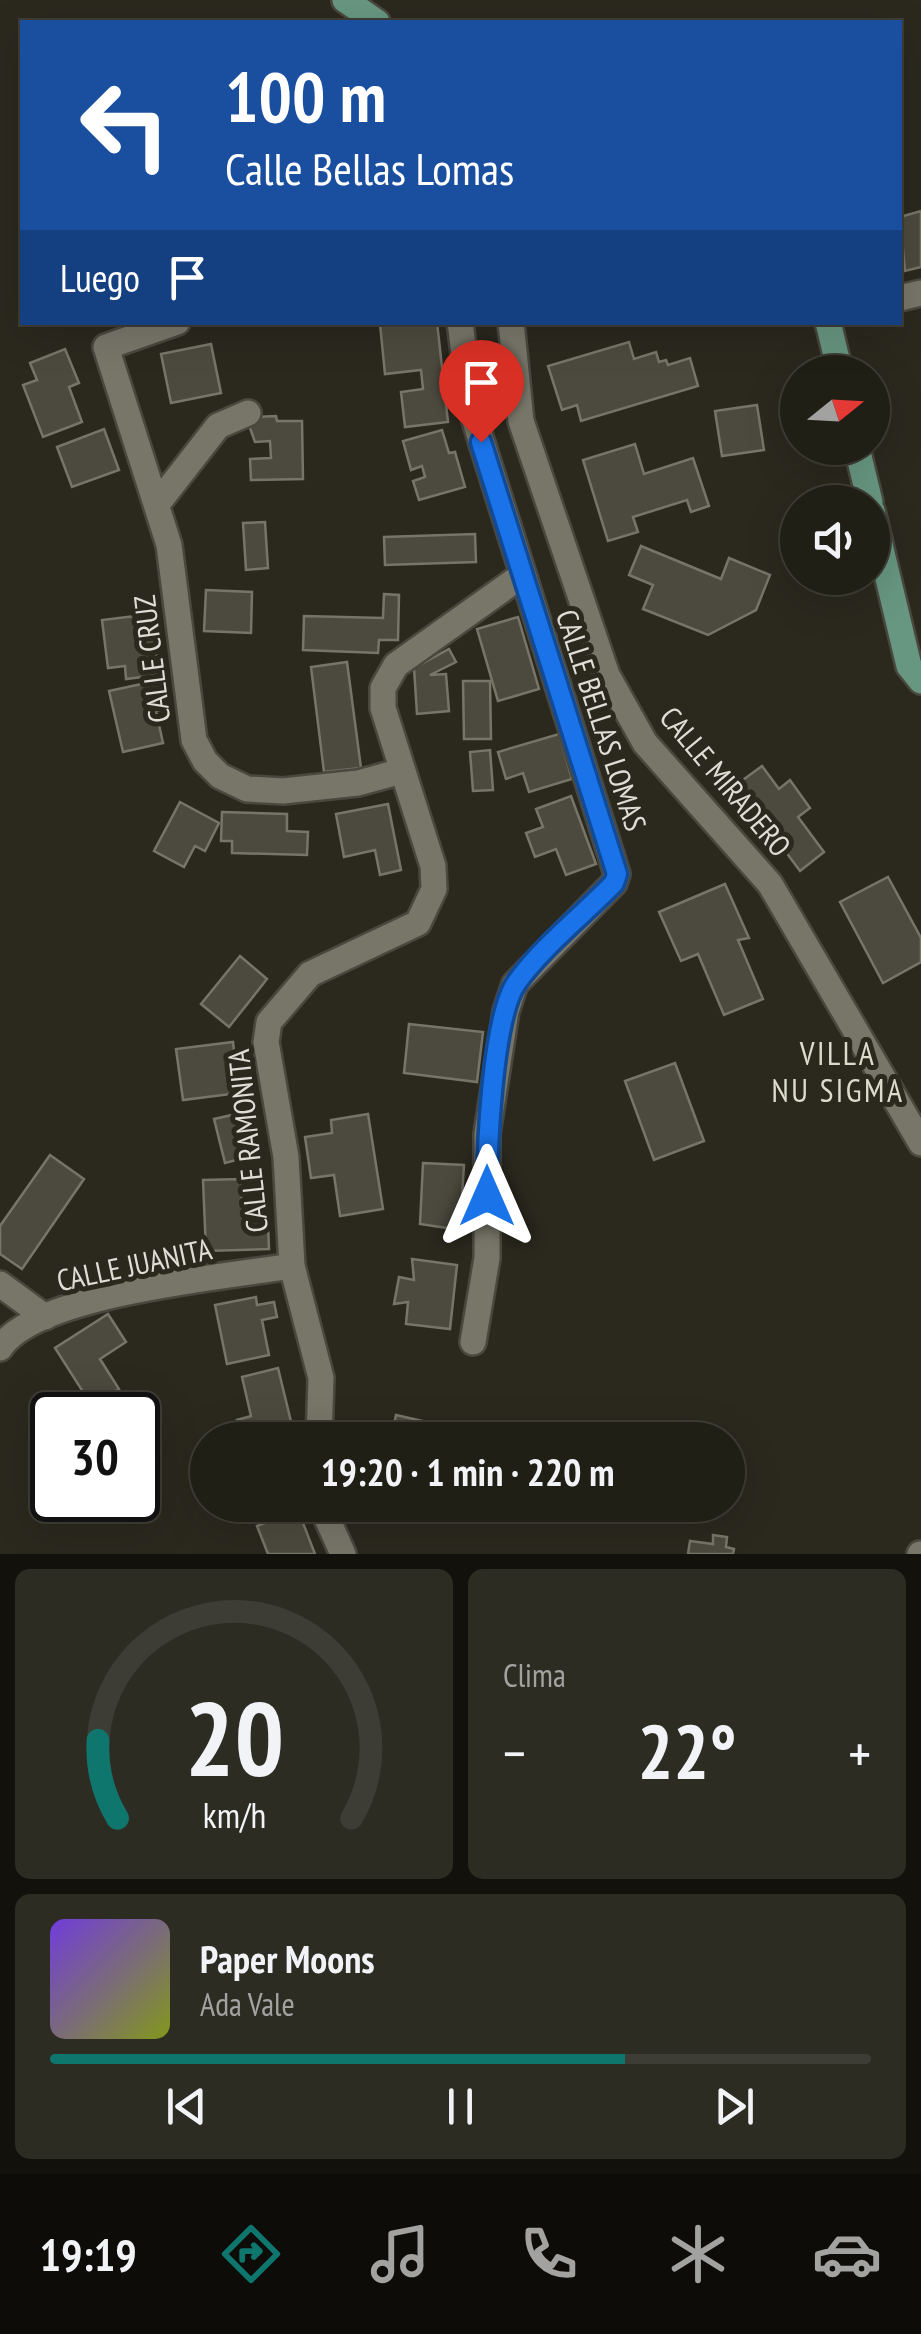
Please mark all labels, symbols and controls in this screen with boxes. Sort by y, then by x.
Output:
text: 100 m [225,51,386,141]
icon: left [60,60,190,190]
text: Calle Bellas Lomas [225,139,514,197]
icon: arrive [160,250,215,305]
text: Luego [60,253,140,302]
pin [439,340,524,443]
icon: arrive [454,355,509,410]
north arrow [780,355,890,465]
map controls [780,355,890,595]
button: sound [780,485,890,595]
street label: CALLE CRUZ [124,593,178,725]
street label: CALLE BELLAS LOMAS [548,605,656,835]
street label: CALLE MIRADERO [652,698,800,864]
district label: VILLA NU SIGMA [771,1032,905,1111]
street label: CALLE RAMONITA [218,1047,276,1234]
position arrow [435,1144,539,1248]
street label: CALLE JUANITA [53,1228,216,1299]
speed limit sign: 30 [30,1392,160,1522]
text: 19:20 · 1 min · 220 m [321,1447,614,1496]
text: Clima [503,1654,566,1696]
text: 20 [184,1670,284,1805]
text: 22° [637,1703,737,1800]
text: − [503,1717,526,1788]
text: + [848,1717,871,1788]
text: km/h [202,1792,266,1838]
text: Paper Moons [200,1934,375,1983]
text: Ada Vale [200,1983,295,2025]
icon: previous [159,2079,214,2134]
icon: pause [433,2079,488,2134]
icon: next [707,2079,762,2134]
icon: directions [216,2219,286,2289]
icon: music [365,2219,435,2289]
icon: phone [514,2219,584,2289]
icon: climate [663,2219,733,2289]
icon: car [812,2219,882,2289]
text: 19:19 [39,2225,137,2283]

